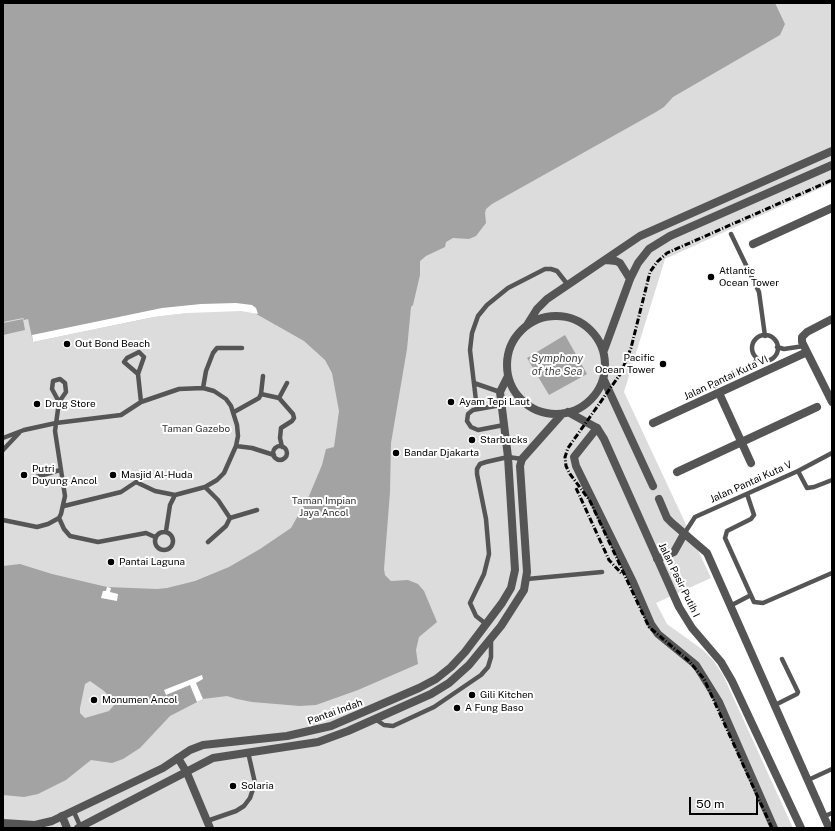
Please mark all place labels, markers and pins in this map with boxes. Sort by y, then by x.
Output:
place label: Atlantic Ocean Tower [719,265,779,288]
marker: Atlantic Ocean Tower [706,272,716,282]
place label: Out Bond Beach [75,338,150,350]
marker: Out Bond Beach [62,339,72,349]
place label: Pacific Ocean Tower [595,352,655,376]
marker: Pacific Ocean Tower [658,359,668,369]
place label: Ayam Tepi Laut [459,396,530,408]
marker: Ayam Tepi Laut [446,397,456,407]
place label: Drug Store [45,398,96,410]
marker: Drug Store [32,399,42,409]
place label: Starbucks [480,434,527,446]
marker: Starbucks [467,435,477,445]
place label: Bandar Djakarta [404,447,479,459]
marker: Bandar Djakarta [391,448,401,458]
place label: Putri Duyung Ancol [32,463,97,486]
place label: Masjid Al-Huda [121,469,193,481]
marker: Putri Duyung Ancol [19,470,29,480]
marker: Masjid Al-Huda [108,470,118,480]
place label: Pantai Laguna [119,556,185,568]
marker: Pantai Laguna [106,557,116,567]
place label: Gili Kitchen [480,689,533,701]
marker: Gili Kitchen [467,690,477,700]
place label: Monumen Ancol [102,694,178,706]
marker: Monumen Ancol [89,695,99,705]
place label: A Fung Baso [465,702,524,714]
marker: A Fung Baso [452,703,462,713]
place label: Solaria [241,780,274,792]
marker: Solaria [228,781,238,791]

